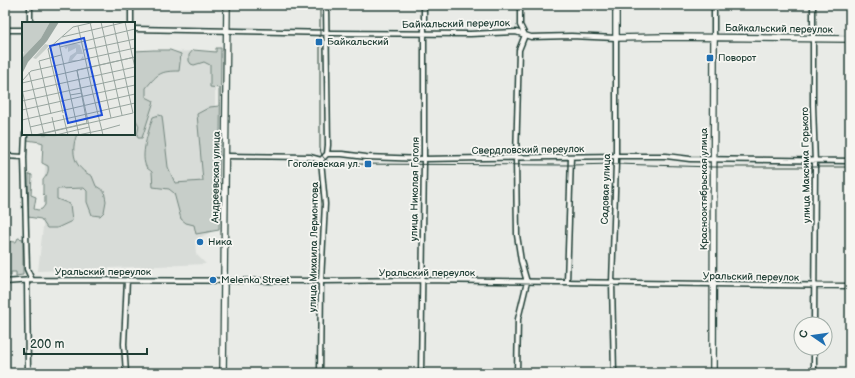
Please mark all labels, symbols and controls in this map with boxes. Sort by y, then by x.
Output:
street label: Байкальский переулок [402,17,511,31]
inset map [22,22,135,135]
street label: Байкальский переулок [725,22,834,36]
place label: Байкальский [327,36,389,48]
marker: Байкальский [314,37,324,47]
place label: Поворот [718,52,757,64]
marker: Поворот [705,53,715,63]
street label: улица Максима Горького [799,107,813,223]
street label: Краснооктябрьская улица [698,128,710,250]
street label: Андреевская улица [209,131,223,224]
street label: улица Николая Гоголя [408,136,422,241]
street label: Свердловский переулок [472,143,585,157]
street label: Садовая улица [599,153,613,225]
place label: Гоголевская ул. [288,158,360,170]
marker: Гоголевская ул. [363,159,373,169]
street label: улица Михаила Лермонтова [307,182,321,312]
place label: Ника [208,236,232,248]
marker: Ника [195,237,205,247]
street label: Уральский переулок [55,266,152,278]
street label: Уральский переулок [379,267,476,279]
street label: Уральский переулок [703,270,800,284]
place label: Melenka Street [221,274,290,286]
marker: Melenka Street [208,275,218,285]
north arrow [793,316,833,356]
text: С [797,328,811,339]
scale bar [24,330,147,356]
text: 200 m [30,337,64,352]

